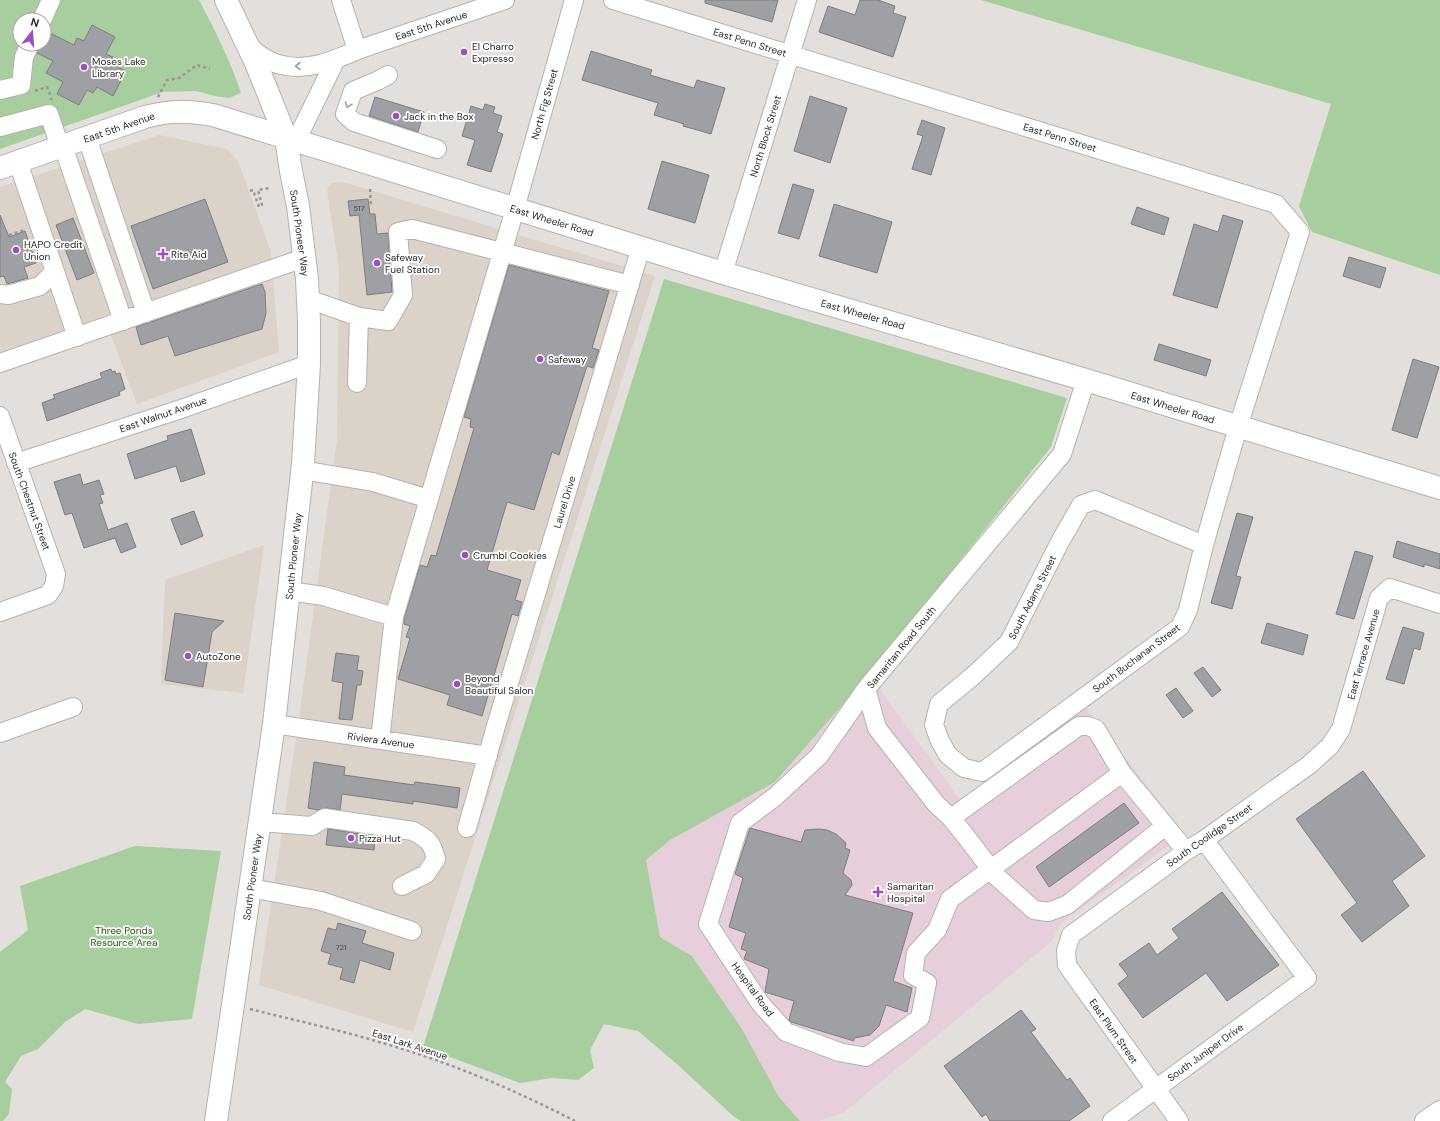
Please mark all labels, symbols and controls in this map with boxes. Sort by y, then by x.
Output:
street label: East 5th Avenue [394,8,469,43]
north arrow [12,12,52,52]
text: N [29,15,41,30]
street label: East Penn Street [712,25,788,60]
place label: El Charro Expresso [472,40,514,65]
marker: El Charro Expresso [459,47,469,57]
place label: Moses Lake Library [92,55,146,80]
marker: Moses Lake Library [79,62,89,72]
one-way arrow [295,62,301,71]
street label: North Fig Street [528,67,561,141]
street label: North Block Street [747,94,784,179]
one-way arrow [344,101,353,108]
street label: East 5th Avenue [82,109,157,146]
place label: Jack in the Box [404,110,473,123]
marker: Jack in the Box [391,111,401,121]
street label: East Penn Street [1022,120,1098,155]
street label: South Pioneer Way [287,189,312,278]
street label: East Wheeler Road [508,202,595,239]
house number: 517 [353,203,365,213]
place label: HAPO Credit Union [24,238,83,263]
marker: HAPO Credit Union [11,245,21,255]
place label: Rite Aid [171,248,207,261]
marker: Rite Aid [158,249,168,259]
place label: Safeway Fuel Station [385,251,440,276]
marker: Safeway Fuel Station [372,258,382,268]
street label: East Wheeler Road [819,296,906,333]
place label: Safeway [548,353,587,366]
marker: Safeway [535,354,545,364]
street label: East Wheeler Road [1129,389,1216,426]
street label: East Walnut Avenue [118,393,209,435]
street label: South Chestnut Street [6,450,53,552]
street label: Laurel Drive [550,474,579,530]
street label: South Pioneer Way [282,511,305,600]
place label: Crumbl Cookies [473,549,547,562]
marker: Crumbl Cookies [460,550,470,560]
street label: South Adams Street [1006,553,1059,642]
street label: Samaritan Road South [864,603,939,691]
street label: East Terrace Avenue [1344,607,1383,701]
street label: South Buchanan Street [1090,621,1183,696]
place label: AutoZone [196,650,241,663]
marker: AutoZone [183,651,193,661]
place label: Beyond Beautiful Salon [465,672,534,697]
marker: Beyond Beautiful Salon [452,679,462,689]
street label: Riviera Avenue [347,729,416,752]
street label: South Coolidge Street [1164,801,1255,870]
street label: South Pioneer Way [240,832,265,921]
place label: Pizza Hut [359,832,401,845]
marker: Pizza Hut [346,833,356,843]
place label: Samaritan Hospital [887,880,934,905]
marker: Samaritan Hospital [872,886,884,898]
park label: Three Ponds Resource Area [91,924,157,949]
house number: 721 [335,942,347,952]
street label: Hospital Road [729,960,777,1019]
street label: East Plum Street [1086,996,1141,1066]
street label: South Juniper Drive [1165,1020,1246,1084]
street label: East Lark Avenue [370,1026,450,1063]

